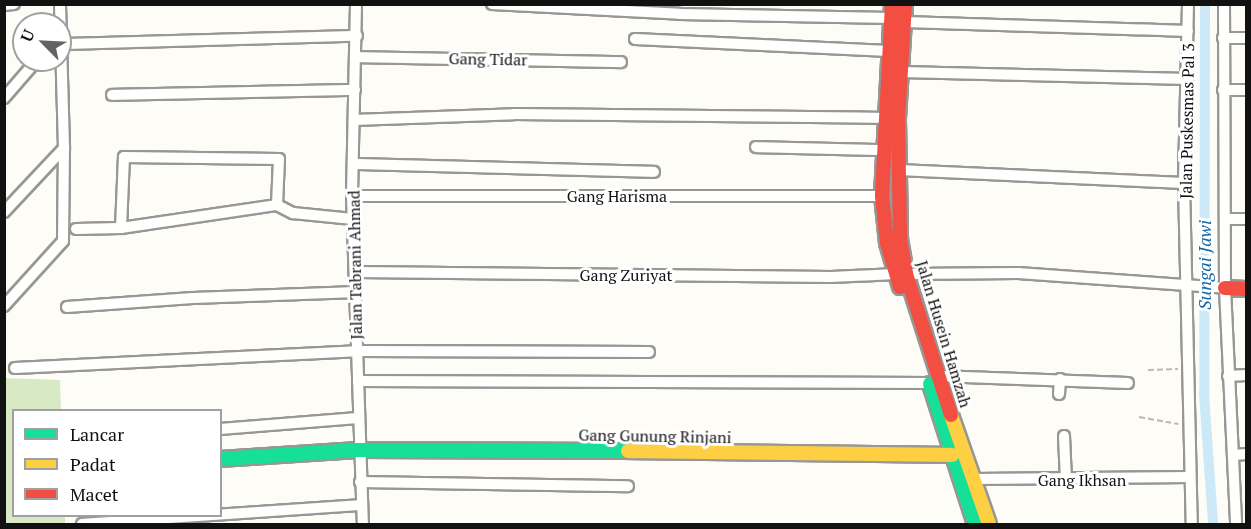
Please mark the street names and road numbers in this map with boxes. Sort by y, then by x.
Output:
street label: Jalan Puskesmas Pal 3 [1176,43,1198,199]
street label: Gang Tidar [448,49,528,69]
street label: Gang Harisma [567,186,667,206]
street label: Jalan Tabrani Ahmad [344,190,366,340]
street label: Jalan Husein Hamzah [913,258,975,410]
street label: Gang Zuriyat [580,265,672,285]
street label: Gang Gunung Rinjani [578,425,732,447]
street label: Gang Ikhsan [1038,470,1126,490]

